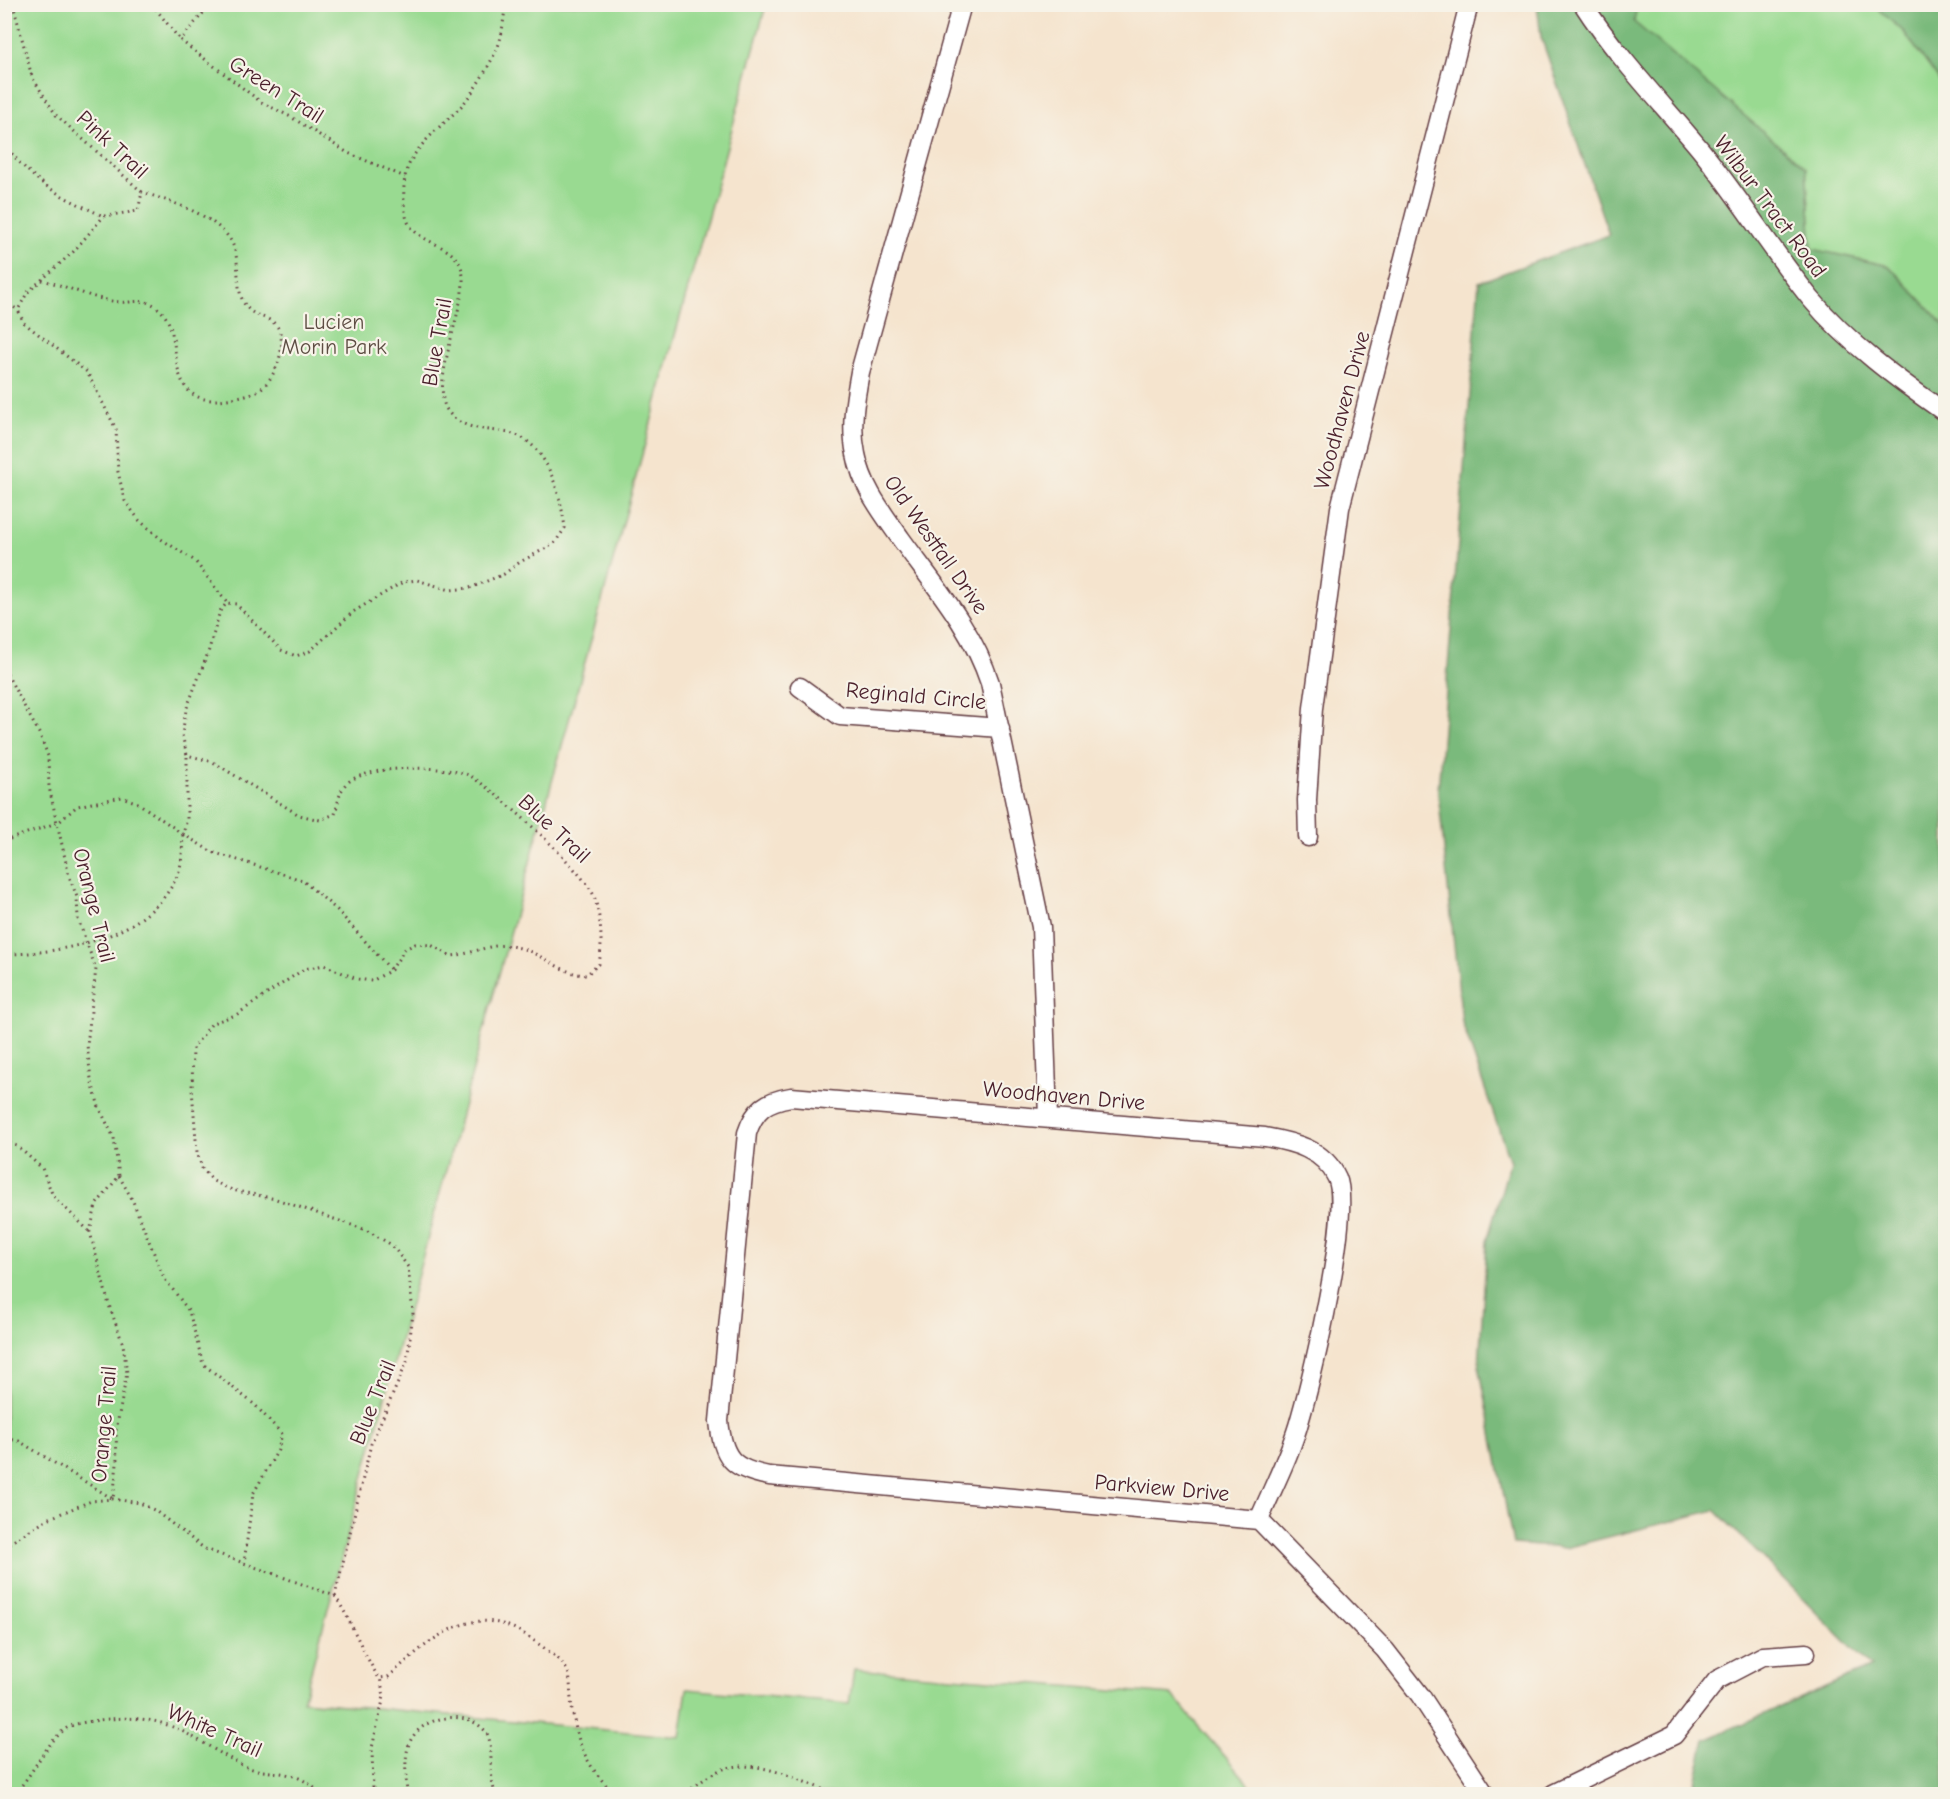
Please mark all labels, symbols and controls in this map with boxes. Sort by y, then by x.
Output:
street label: Green Trail [224,51,329,129]
street label: Pink Trail [71,105,154,184]
street label: Wilbur Tract Road [1708,131,1832,283]
street label: Blue Trail [416,296,458,388]
park label: Lucien Morin Park [281,309,387,360]
street label: Woodhaven Drive [1308,328,1376,492]
street label: Old Westfall Drive [879,470,994,619]
street label: Reginald Circle [845,677,987,715]
street label: Blue Trail [513,789,596,869]
street label: Orange Trail [67,845,121,965]
street label: Woodhaven Drive [982,1076,1146,1116]
street label: Blue Trail [344,1356,402,1449]
street label: Orange Trail [86,1365,122,1483]
street label: Parkview Drive [1093,1469,1230,1507]
street label: White Trail [163,1699,266,1763]

